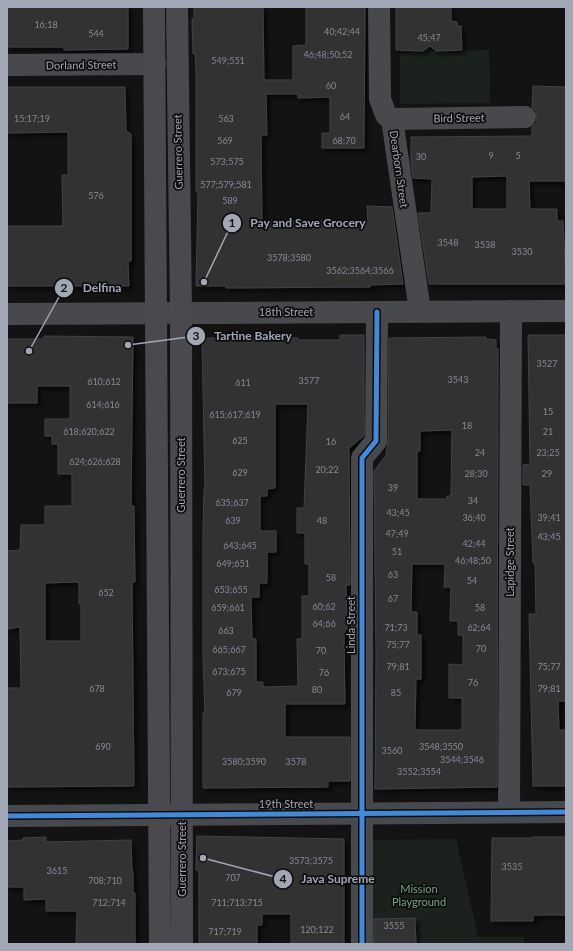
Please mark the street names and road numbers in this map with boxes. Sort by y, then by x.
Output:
street label: Dorland Street [46,57,116,72]
street label: Bird Street [433,111,485,124]
street label: Guerrero Street [170,114,185,190]
street label: Dearborn Street [388,129,411,208]
street label: 18th Street [259,305,313,318]
street label: Guerrero Street [174,437,187,513]
street label: Lapidge Street [503,527,516,597]
street label: Linda Street [344,596,357,654]
street label: 19th Street [259,797,313,810]
street label: Guerrero Street [175,821,188,897]

